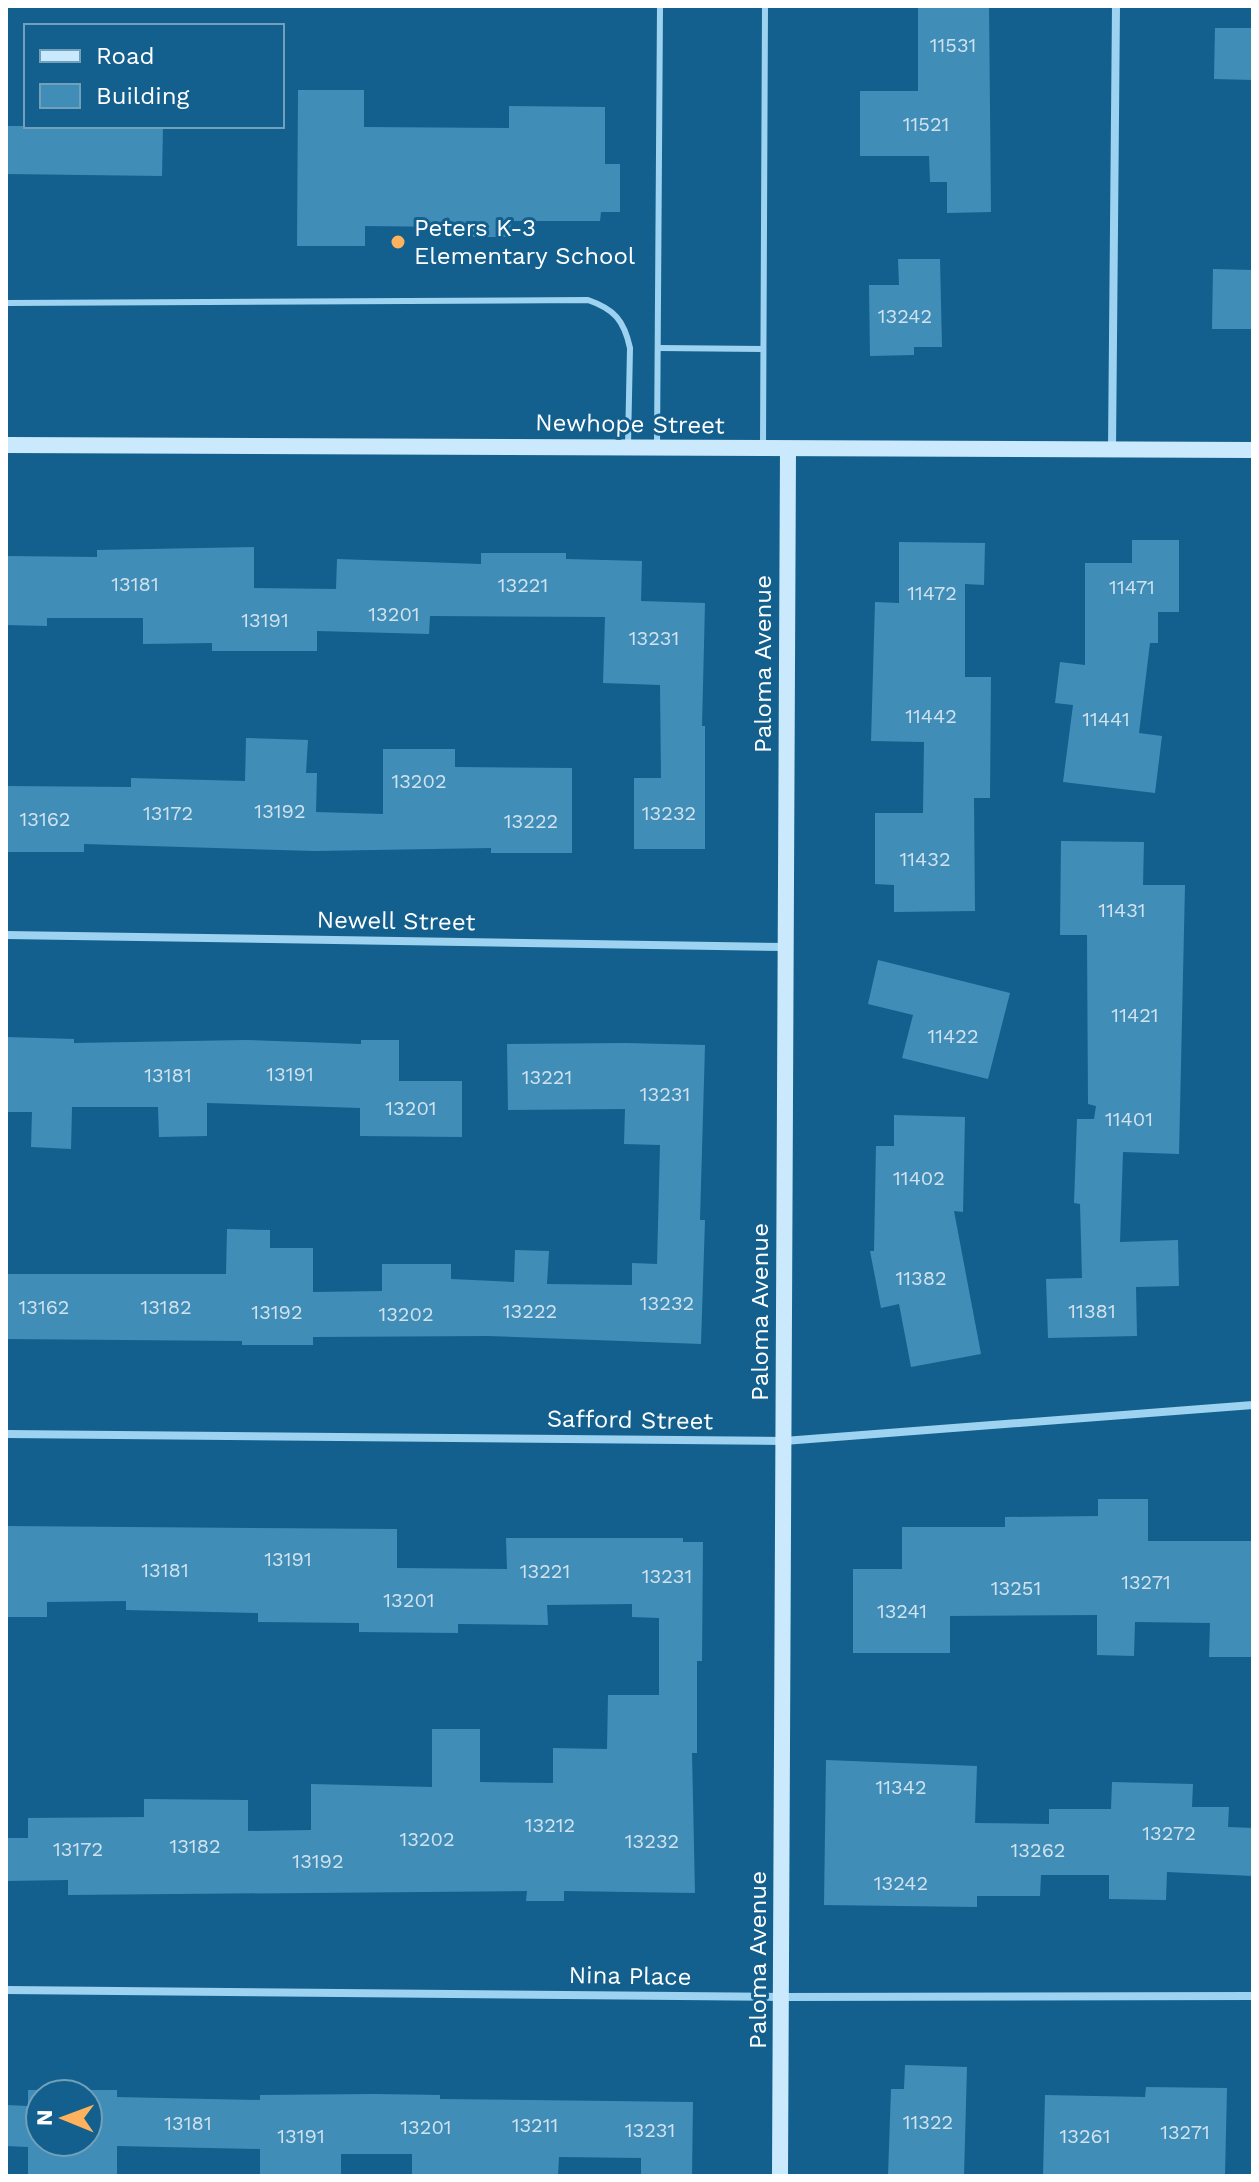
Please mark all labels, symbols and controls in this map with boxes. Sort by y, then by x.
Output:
legend [24,24,284,128]
house number: 11531 [930,33,976,57]
text: Road [96,42,155,70]
text: Building [96,82,189,110]
house number: 11521 [903,112,949,136]
place label: Peters K-3 Elementary School [414,214,636,270]
marker: Peters K-3 Elementary School [389,233,407,251]
house number: 13242 [878,304,932,328]
street label: Newhope Street [535,408,725,440]
house number: 13181 [111,572,159,596]
house number: 13221 [498,573,548,597]
street label: Paloma Avenue [749,575,777,753]
house number: 11471 [1109,575,1155,599]
house number: 11472 [907,581,957,605]
house number: 13201 [368,602,420,626]
house number: 13191 [241,608,289,632]
house number: 13231 [629,626,679,650]
house number: 11442 [905,704,957,728]
house number: 11441 [1082,707,1130,731]
house number: 13202 [391,769,447,793]
house number: 13192 [254,799,306,823]
house number: 13172 [143,801,193,825]
house number: 13232 [642,801,696,825]
house number: 13162 [19,807,71,831]
house number: 13222 [504,809,558,833]
house number: 11432 [899,847,951,871]
house number: 11431 [1098,898,1146,922]
street label: Newell Street [316,906,476,936]
house number: 11421 [1111,1003,1159,1027]
house number: 11422 [927,1024,979,1048]
house number: 13191 [266,1062,314,1086]
house number: 13181 [144,1063,192,1087]
house number: 13221 [522,1065,572,1089]
house number: 13231 [640,1082,690,1106]
house number: 13201 [385,1096,437,1120]
house number: 11401 [1105,1107,1153,1131]
house number: 11402 [893,1166,945,1190]
street label: Paloma Avenue [746,1223,774,1401]
house number: 11382 [895,1266,947,1290]
house number: 13232 [640,1291,694,1315]
house number: 13162 [18,1295,70,1319]
house number: 13182 [140,1295,192,1319]
house number: 13222 [503,1299,557,1323]
house number: 11381 [1068,1299,1116,1323]
house number: 13192 [251,1300,303,1324]
house number: 13202 [378,1302,434,1326]
street label: Safford Street [547,1405,713,1435]
house number: 13191 [264,1547,312,1571]
house number: 13181 [141,1558,189,1582]
house number: 13221 [520,1559,570,1583]
house number: 13231 [642,1564,692,1588]
house number: 13271 [1121,1570,1171,1594]
house number: 13251 [991,1576,1041,1600]
house number: 13201 [383,1588,435,1612]
house number: 13241 [877,1599,927,1623]
house number: 11342 [875,1775,927,1799]
house number: 13212 [525,1813,575,1837]
house number: 13272 [1142,1821,1196,1845]
house number: 13202 [399,1827,455,1851]
house number: 13232 [625,1829,679,1853]
house number: 13182 [169,1834,221,1858]
house number: 13172 [53,1837,103,1861]
house number: 13262 [1011,1838,1065,1862]
house number: 13192 [292,1849,344,1873]
street label: Paloma Avenue [744,1871,772,2049]
house number: 13242 [874,1871,928,1895]
street label: Nina Place [568,1961,692,1991]
north arrow [24,2078,104,2158]
text: N [32,2109,57,2126]
house number: 11322 [903,2110,953,2134]
house number: 13181 [164,2111,212,2135]
house number: 13211 [512,2113,558,2137]
house number: 13201 [400,2115,452,2139]
house number: 13231 [625,2118,675,2142]
house number: 13271 [1160,2120,1210,2144]
house number: 13191 [277,2124,325,2148]
house number: 13261 [1059,2124,1111,2148]

